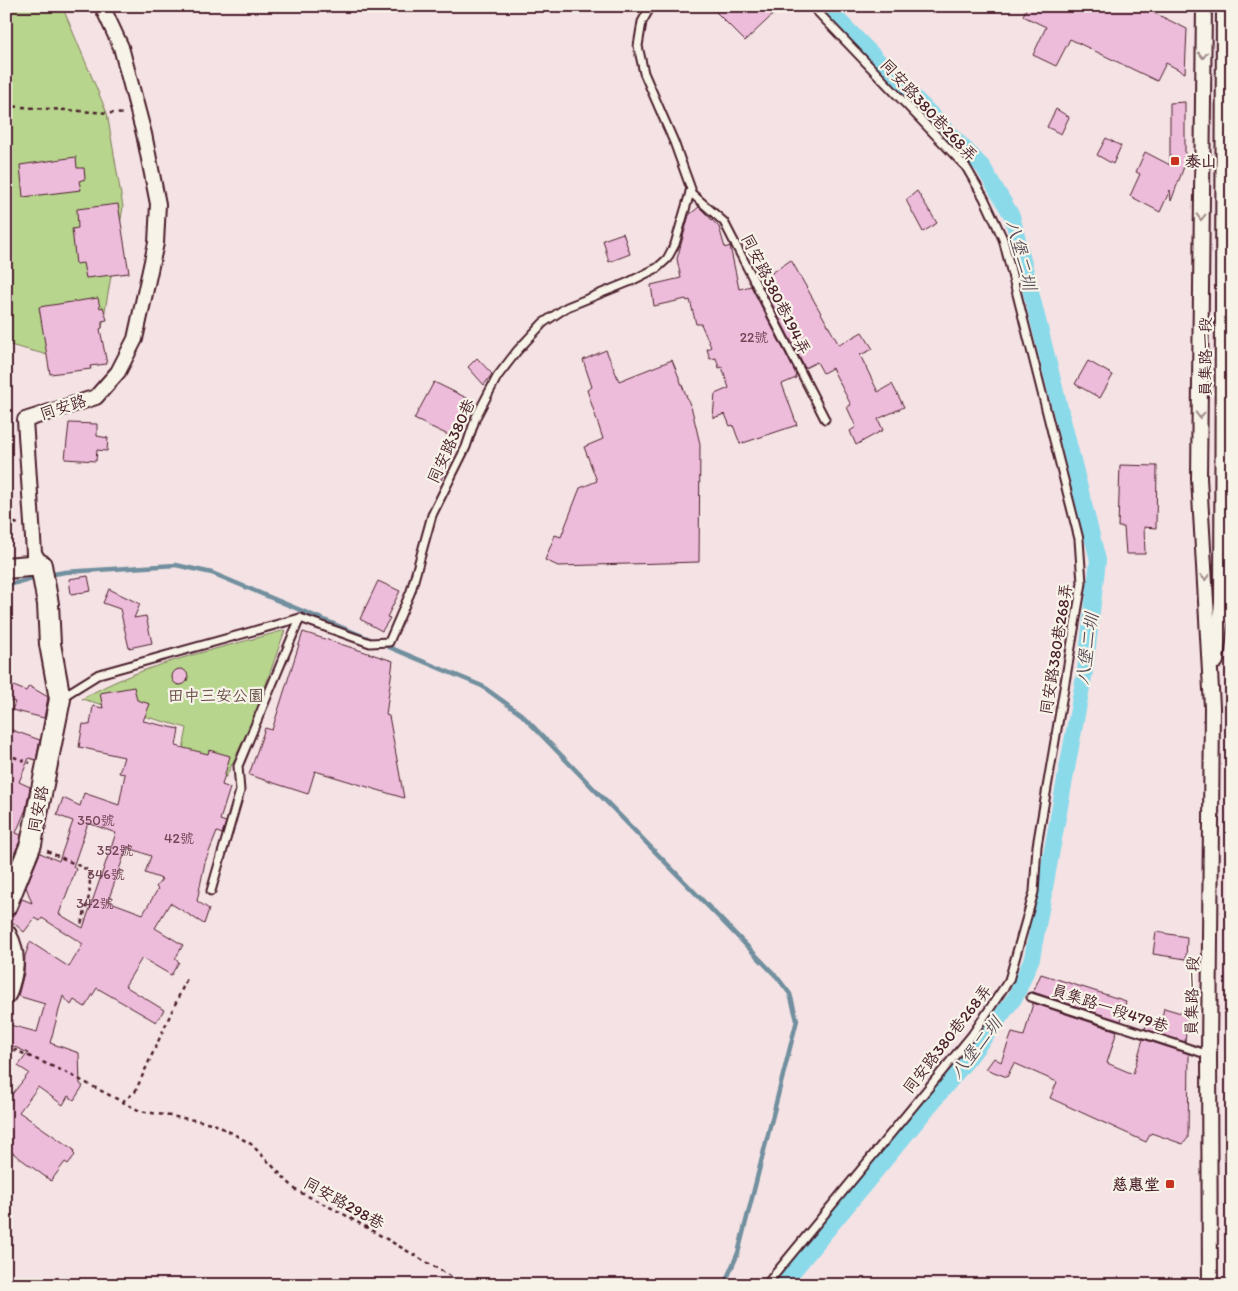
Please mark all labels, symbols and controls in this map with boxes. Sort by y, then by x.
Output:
one-way arrow [1198,52,1208,59]
street label: 同安路380巷268弄 [877,55,981,165]
place label: 泰山 [1185,152,1217,171]
marker: 泰山 [1169,155,1181,167]
one-way arrow [1196,214,1207,222]
water label: 八堡二圳 [1001,217,1041,295]
street label: 同安路380巷194弄 [737,231,815,357]
street label: 員集路一段 [1196,317,1215,397]
house number: 22號 [740,329,768,346]
street label: 同安路 [37,391,89,423]
street label: 同安路380巷 [423,396,479,486]
one-way arrow [1194,411,1205,419]
one-way arrow [1199,574,1210,582]
street label: 同安路380巷268弄 [1036,582,1076,716]
water label: 八堡二圳 [1071,610,1103,686]
park label: 田中三安公園 [168,686,264,705]
street label: 同安路 [24,784,52,834]
house number: 350號 [77,812,115,829]
house number: 42號 [164,830,194,847]
house number: 352號 [97,842,133,859]
house number: 346號 [87,866,125,883]
house number: 342號 [76,895,114,912]
street label: 員集路一段 [1182,956,1202,1036]
street label: 員集路一段479巷 [1049,980,1171,1036]
street label: 同安路380巷268弄 [899,981,995,1097]
water label: 八堡二圳 [945,1011,1008,1083]
street label: 同安路298巷 [300,1173,388,1233]
place label: 慈惠堂 [1112,1175,1160,1194]
marker: 慈惠堂 [1164,1178,1176,1190]

